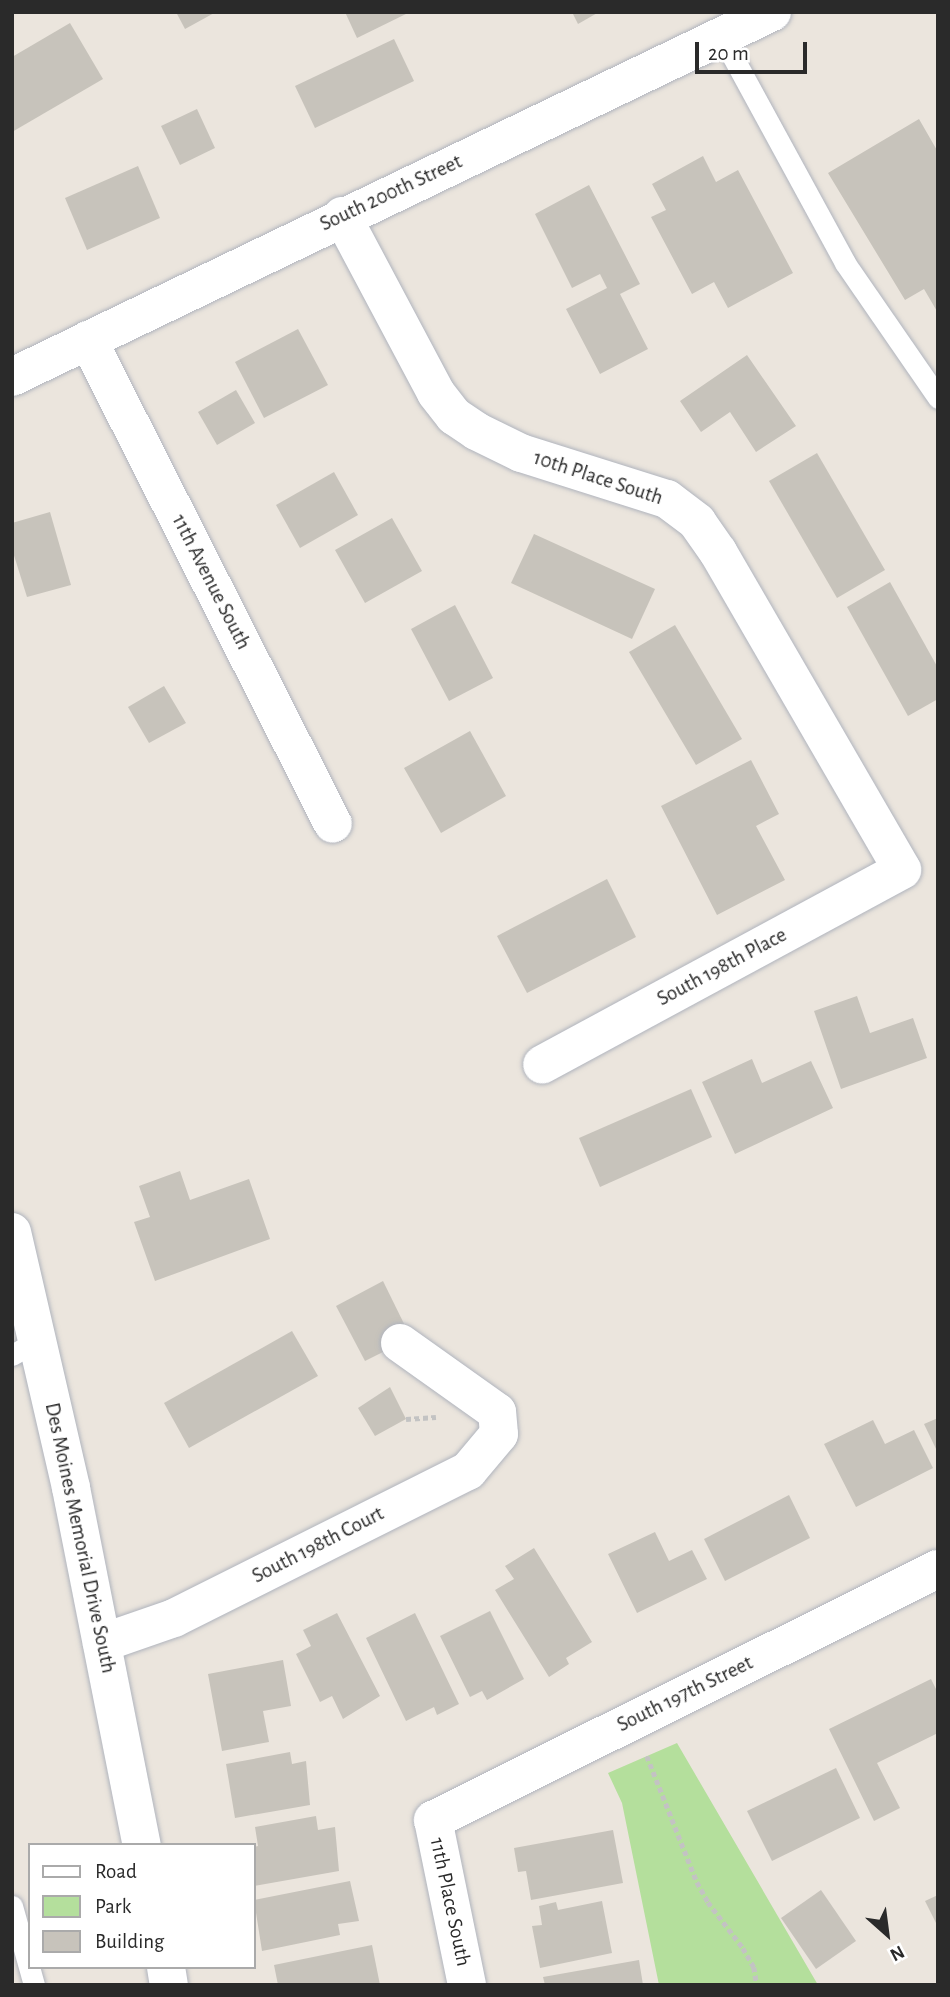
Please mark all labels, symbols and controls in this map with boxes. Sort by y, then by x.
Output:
scale bar [698,28,810,72]
text: 20 m [708,43,749,64]
street label: South 200th Street [316,149,466,237]
street label: 10th Place South [530,445,666,511]
street label: 11th Avenue South [166,510,256,654]
street label: South 198th Place [653,922,791,1012]
street label: Des Moines Memorial Drive South [39,1400,121,1676]
street label: South 198th Court [248,1501,388,1589]
street label: South 197th Street [613,1650,757,1738]
street label: 11th Place South [424,1835,476,1969]
legend [28,1843,256,1969]
text: Road [95,1861,137,1882]
text: Park [95,1896,131,1917]
north arrow [852,1899,922,1969]
text: Building [95,1931,164,1952]
text: N [887,1941,907,1964]

